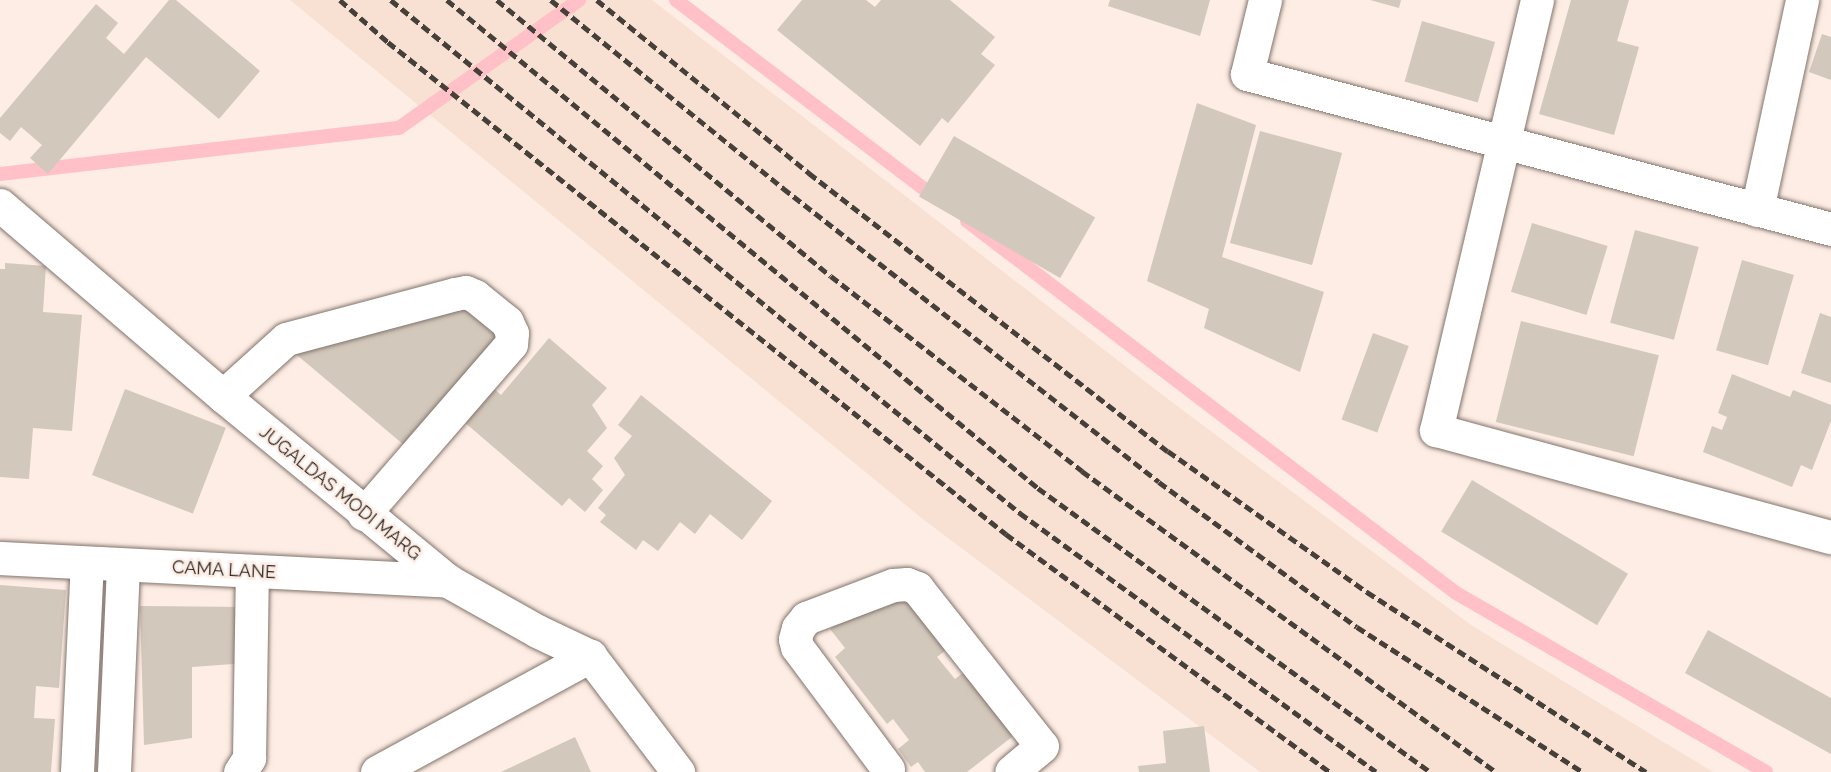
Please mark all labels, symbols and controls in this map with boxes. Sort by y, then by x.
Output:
street label: JUGALDAS MODI MARG [255,421,425,565]
street label: CAMA LANE [171,556,277,584]

